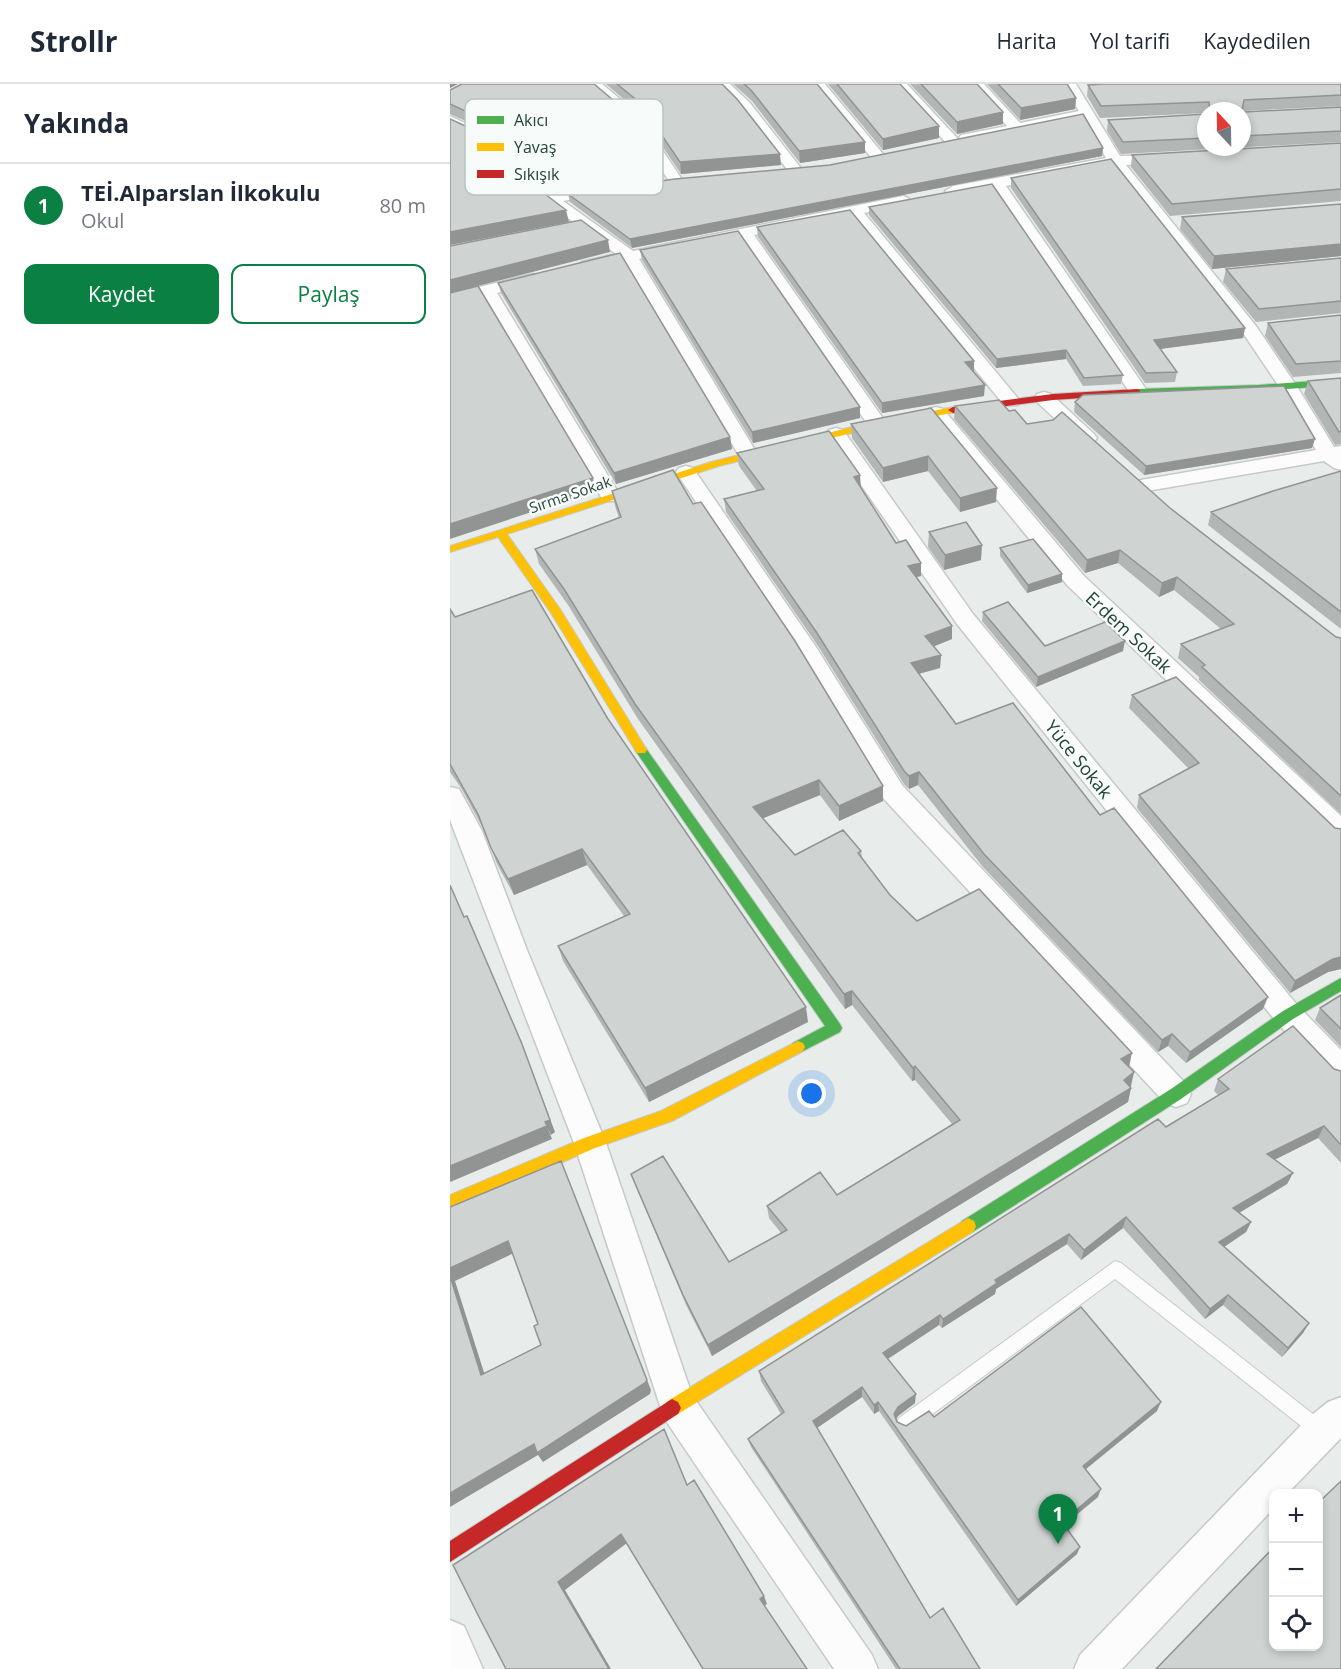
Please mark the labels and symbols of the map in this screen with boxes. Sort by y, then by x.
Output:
legend [465,99,663,195]
north arrow [1197,102,1251,156]
text: Akıcı [514,109,548,131]
text: Yavaş [514,136,556,158]
text: Sıkışık [514,163,560,185]
street label: Sırma Sokak [526,471,614,517]
street label: Erdem Sokak [1081,586,1178,678]
street label: Yüce Sokak [1040,715,1118,804]
your location [797,1079,826,1108]
pin: 1 [1038,1494,1078,1544]

